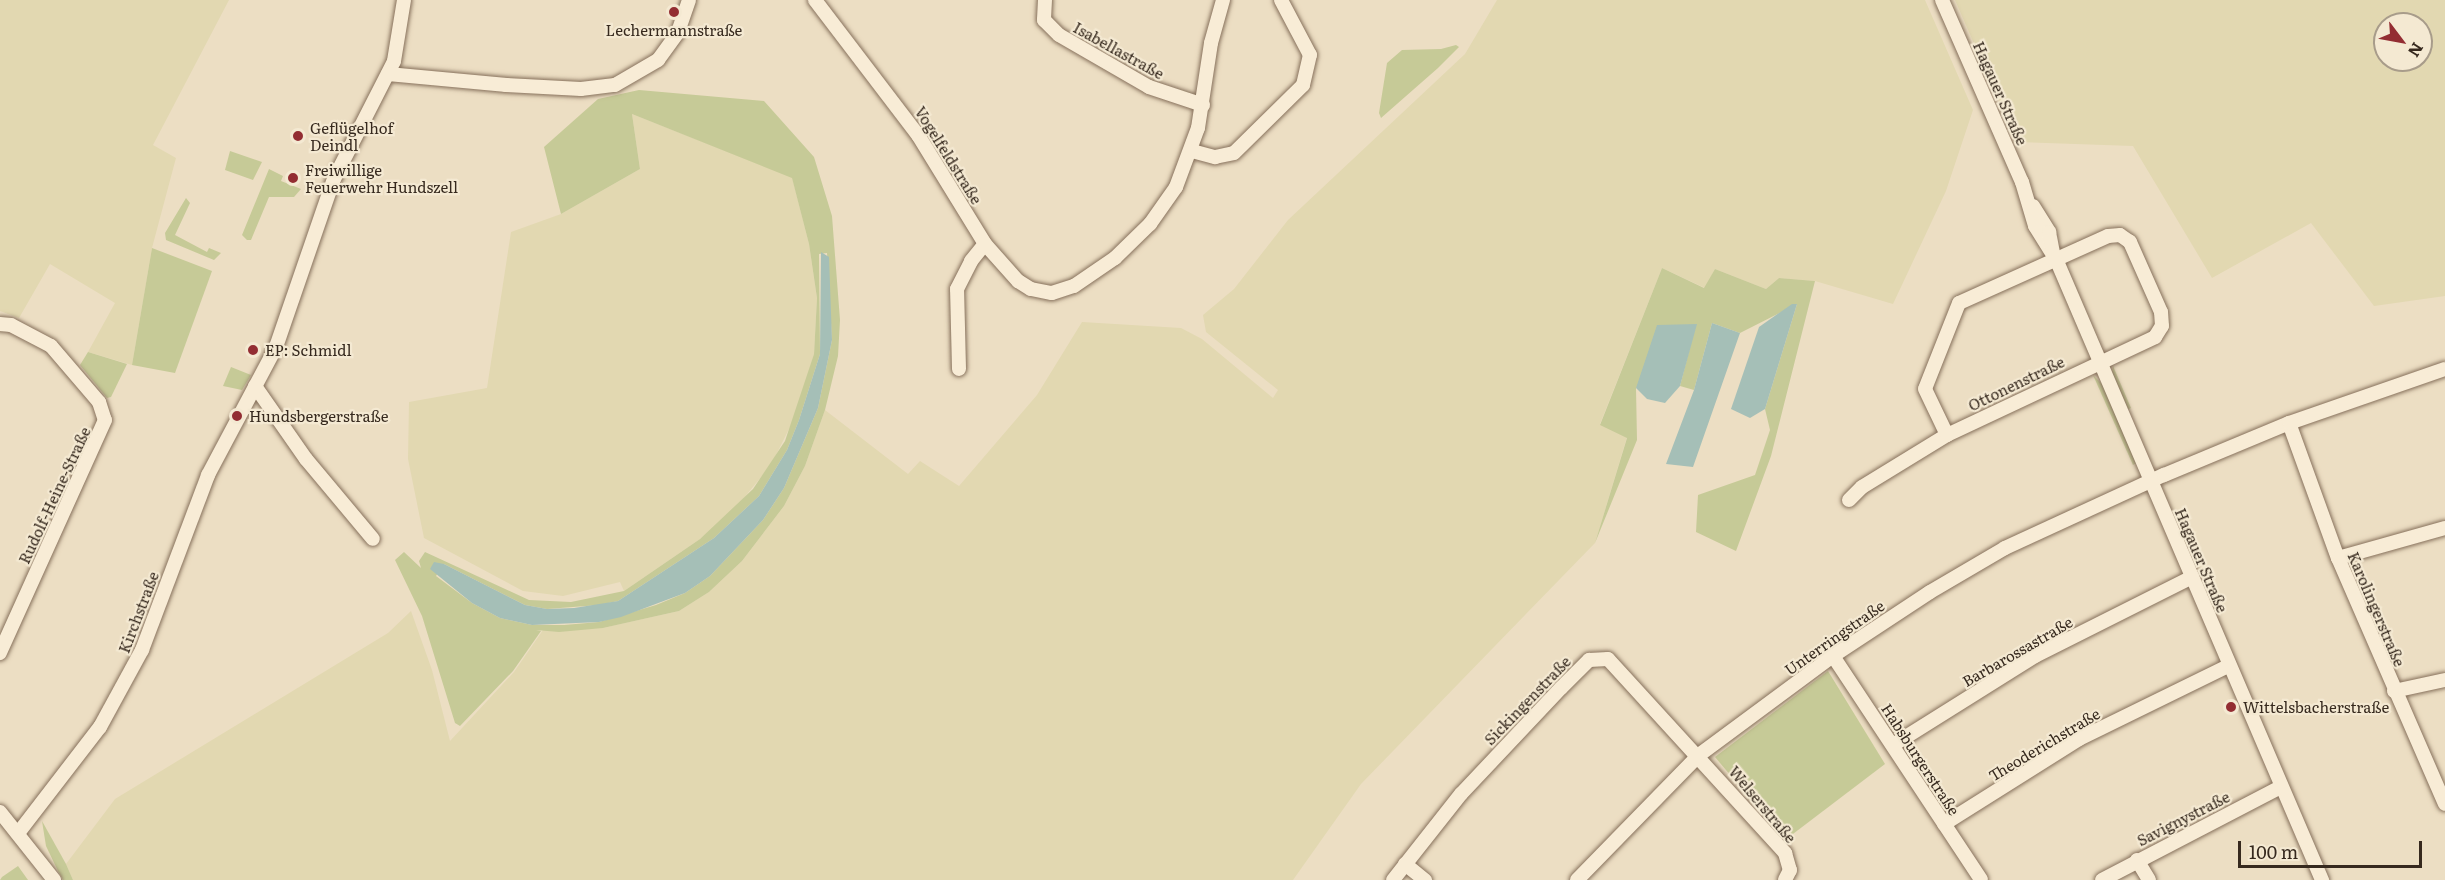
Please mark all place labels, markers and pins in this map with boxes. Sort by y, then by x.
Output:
marker: Lechermannstraße [667,5,681,19]
place label: Lechermannstraße [606,21,742,39]
place label: Geflügelhof Deindl [310,118,393,153]
marker: Geflügelhof Deindl [291,129,305,143]
place label: Freiwillige Feuerwehr Hundszell [305,160,458,195]
marker: Freiwillige Feuerwehr Hundszell [286,171,300,185]
place label: EP: Schmidl [265,341,351,359]
marker: EP: Schmidl [246,343,260,357]
place label: Hundsbergerstraße [249,407,388,425]
marker: Hundsbergerstraße [230,409,244,423]
place label: Wittelsbacherstraße [2243,698,2389,716]
marker: Wittelsbacherstraße [2224,700,2238,714]

